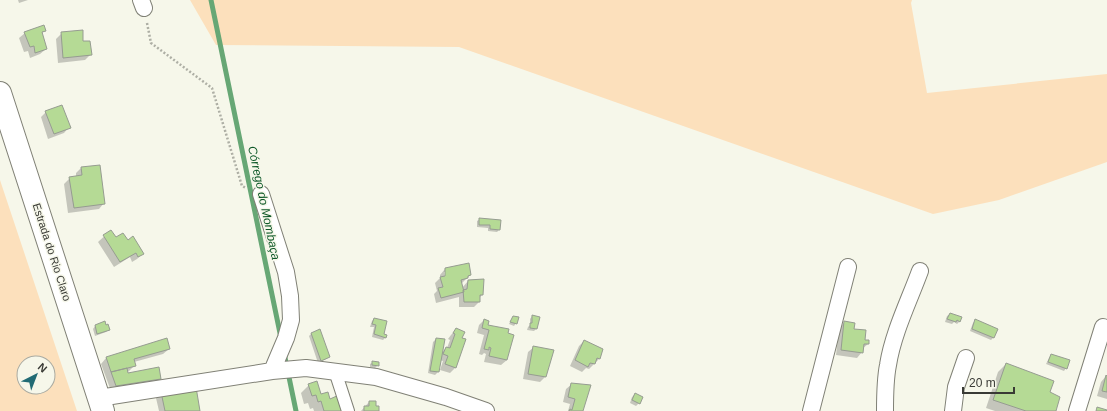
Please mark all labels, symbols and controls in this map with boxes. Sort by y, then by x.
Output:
water label: Córrego do Mombaça [245,145,283,262]
street label: Estrada do Rio Claro [31,202,73,302]
north arrow [16,355,56,395]
text: N [36,360,50,375]
scale bar [963,369,1014,395]
text: 20 m [969,376,996,390]

